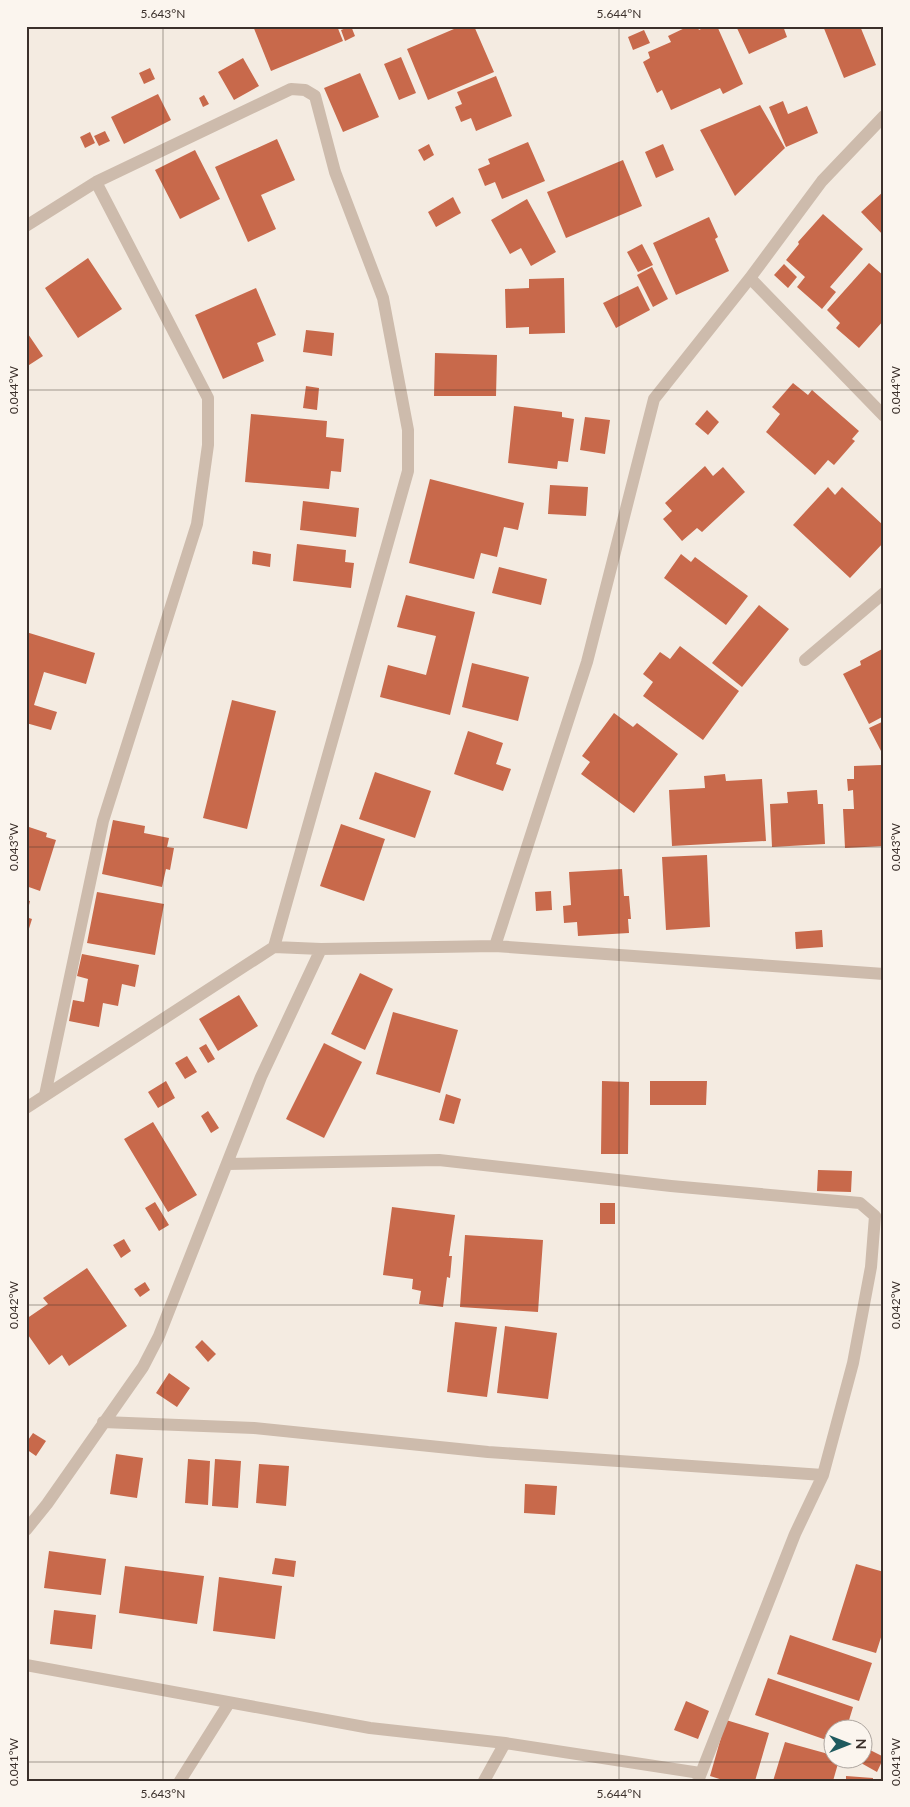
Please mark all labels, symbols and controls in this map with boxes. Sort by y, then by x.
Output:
text: 5.643°N [141,6,185,21]
text: 5.644°N [597,6,641,21]
text: 0.044°W [6,365,21,414]
text: 0.044°W [888,365,903,414]
text: 0.043°W [6,822,21,871]
text: 0.043°W [888,822,903,871]
text: 0.042°W [6,1280,21,1329]
text: 0.042°W [888,1280,903,1329]
north arrow [822,1720,872,1770]
text: 0.041°W [6,1737,21,1786]
text: 0.041°W [888,1737,903,1786]
text: N [853,1739,870,1749]
text: 5.643°N [141,1786,185,1801]
text: 5.644°N [597,1786,641,1801]

